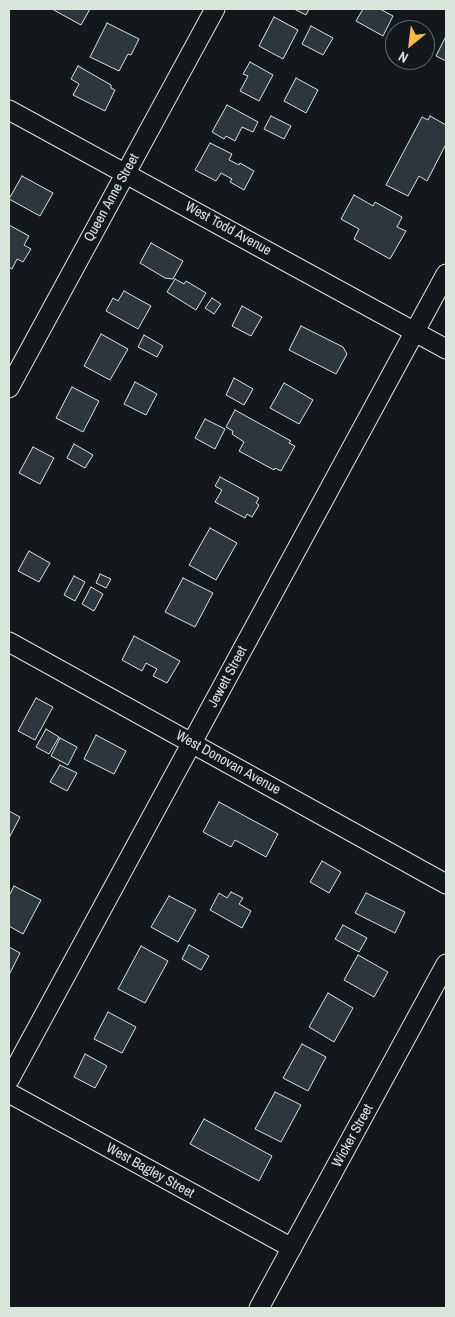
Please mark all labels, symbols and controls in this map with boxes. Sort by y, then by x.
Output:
north arrow [385,20,435,70]
text: N [395,47,411,67]
street label: Queen Anne Street [81,151,143,245]
street label: West Todd Avenue [182,198,274,260]
street label: Jewett Street [205,643,251,711]
street label: West Donovan Avenue [173,727,283,799]
street label: Wicker Street [329,1102,377,1170]
street label: West Bagley Street [103,1140,197,1202]

